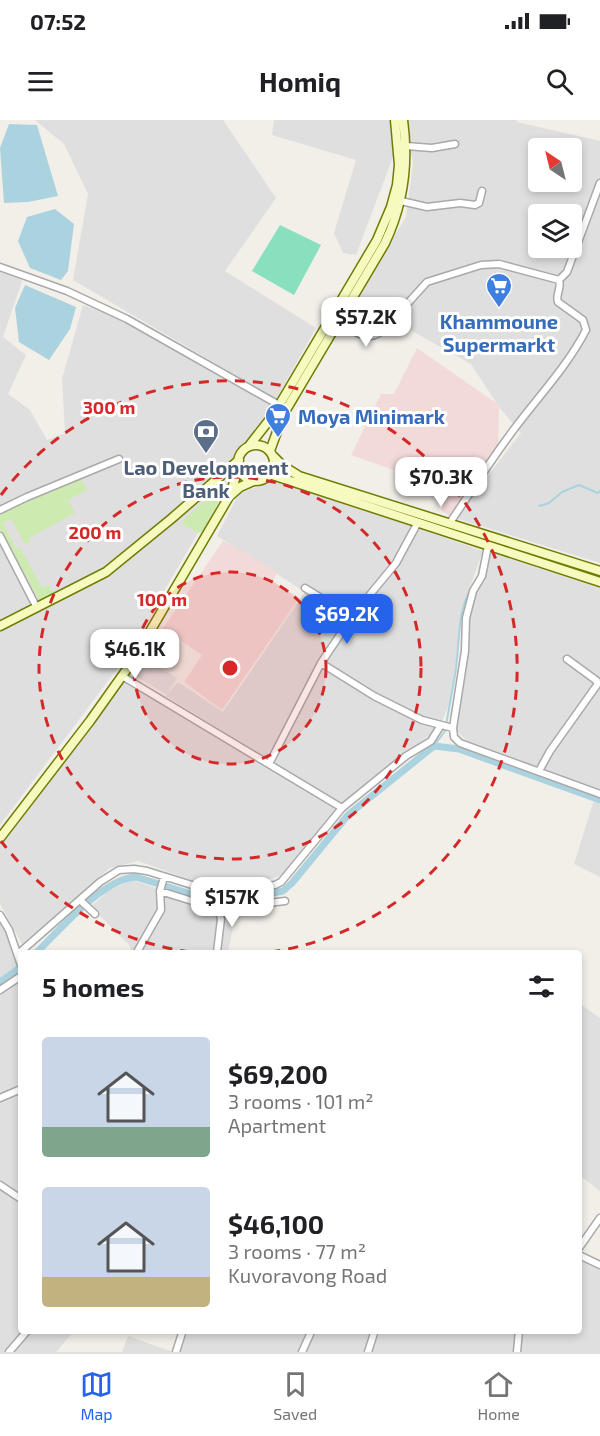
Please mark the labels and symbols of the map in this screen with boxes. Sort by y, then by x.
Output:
north arrow [528,138,582,192]
supermarket icon: Khammoune Supermarkt [484,271,514,309]
pin: $57.2K [317,297,415,348]
place label: Khammoune Supermarkt [440,309,558,356]
text: 300 m [83,396,135,418]
supermarket icon: Moya Minimark [263,401,293,439]
place label: Moya Minimark [298,404,446,429]
bank icon: Lao Development Bank [191,417,221,455]
place label: Lao Development Bank [124,455,288,502]
pin: $70.3K [392,457,490,508]
text: 200 m [69,521,121,543]
text: 100 m [137,588,187,610]
pin: $69.2K [298,594,396,645]
pin: $46.1K [86,629,184,680]
centre of rings [220,658,240,678]
pin: $157K [190,877,274,928]

